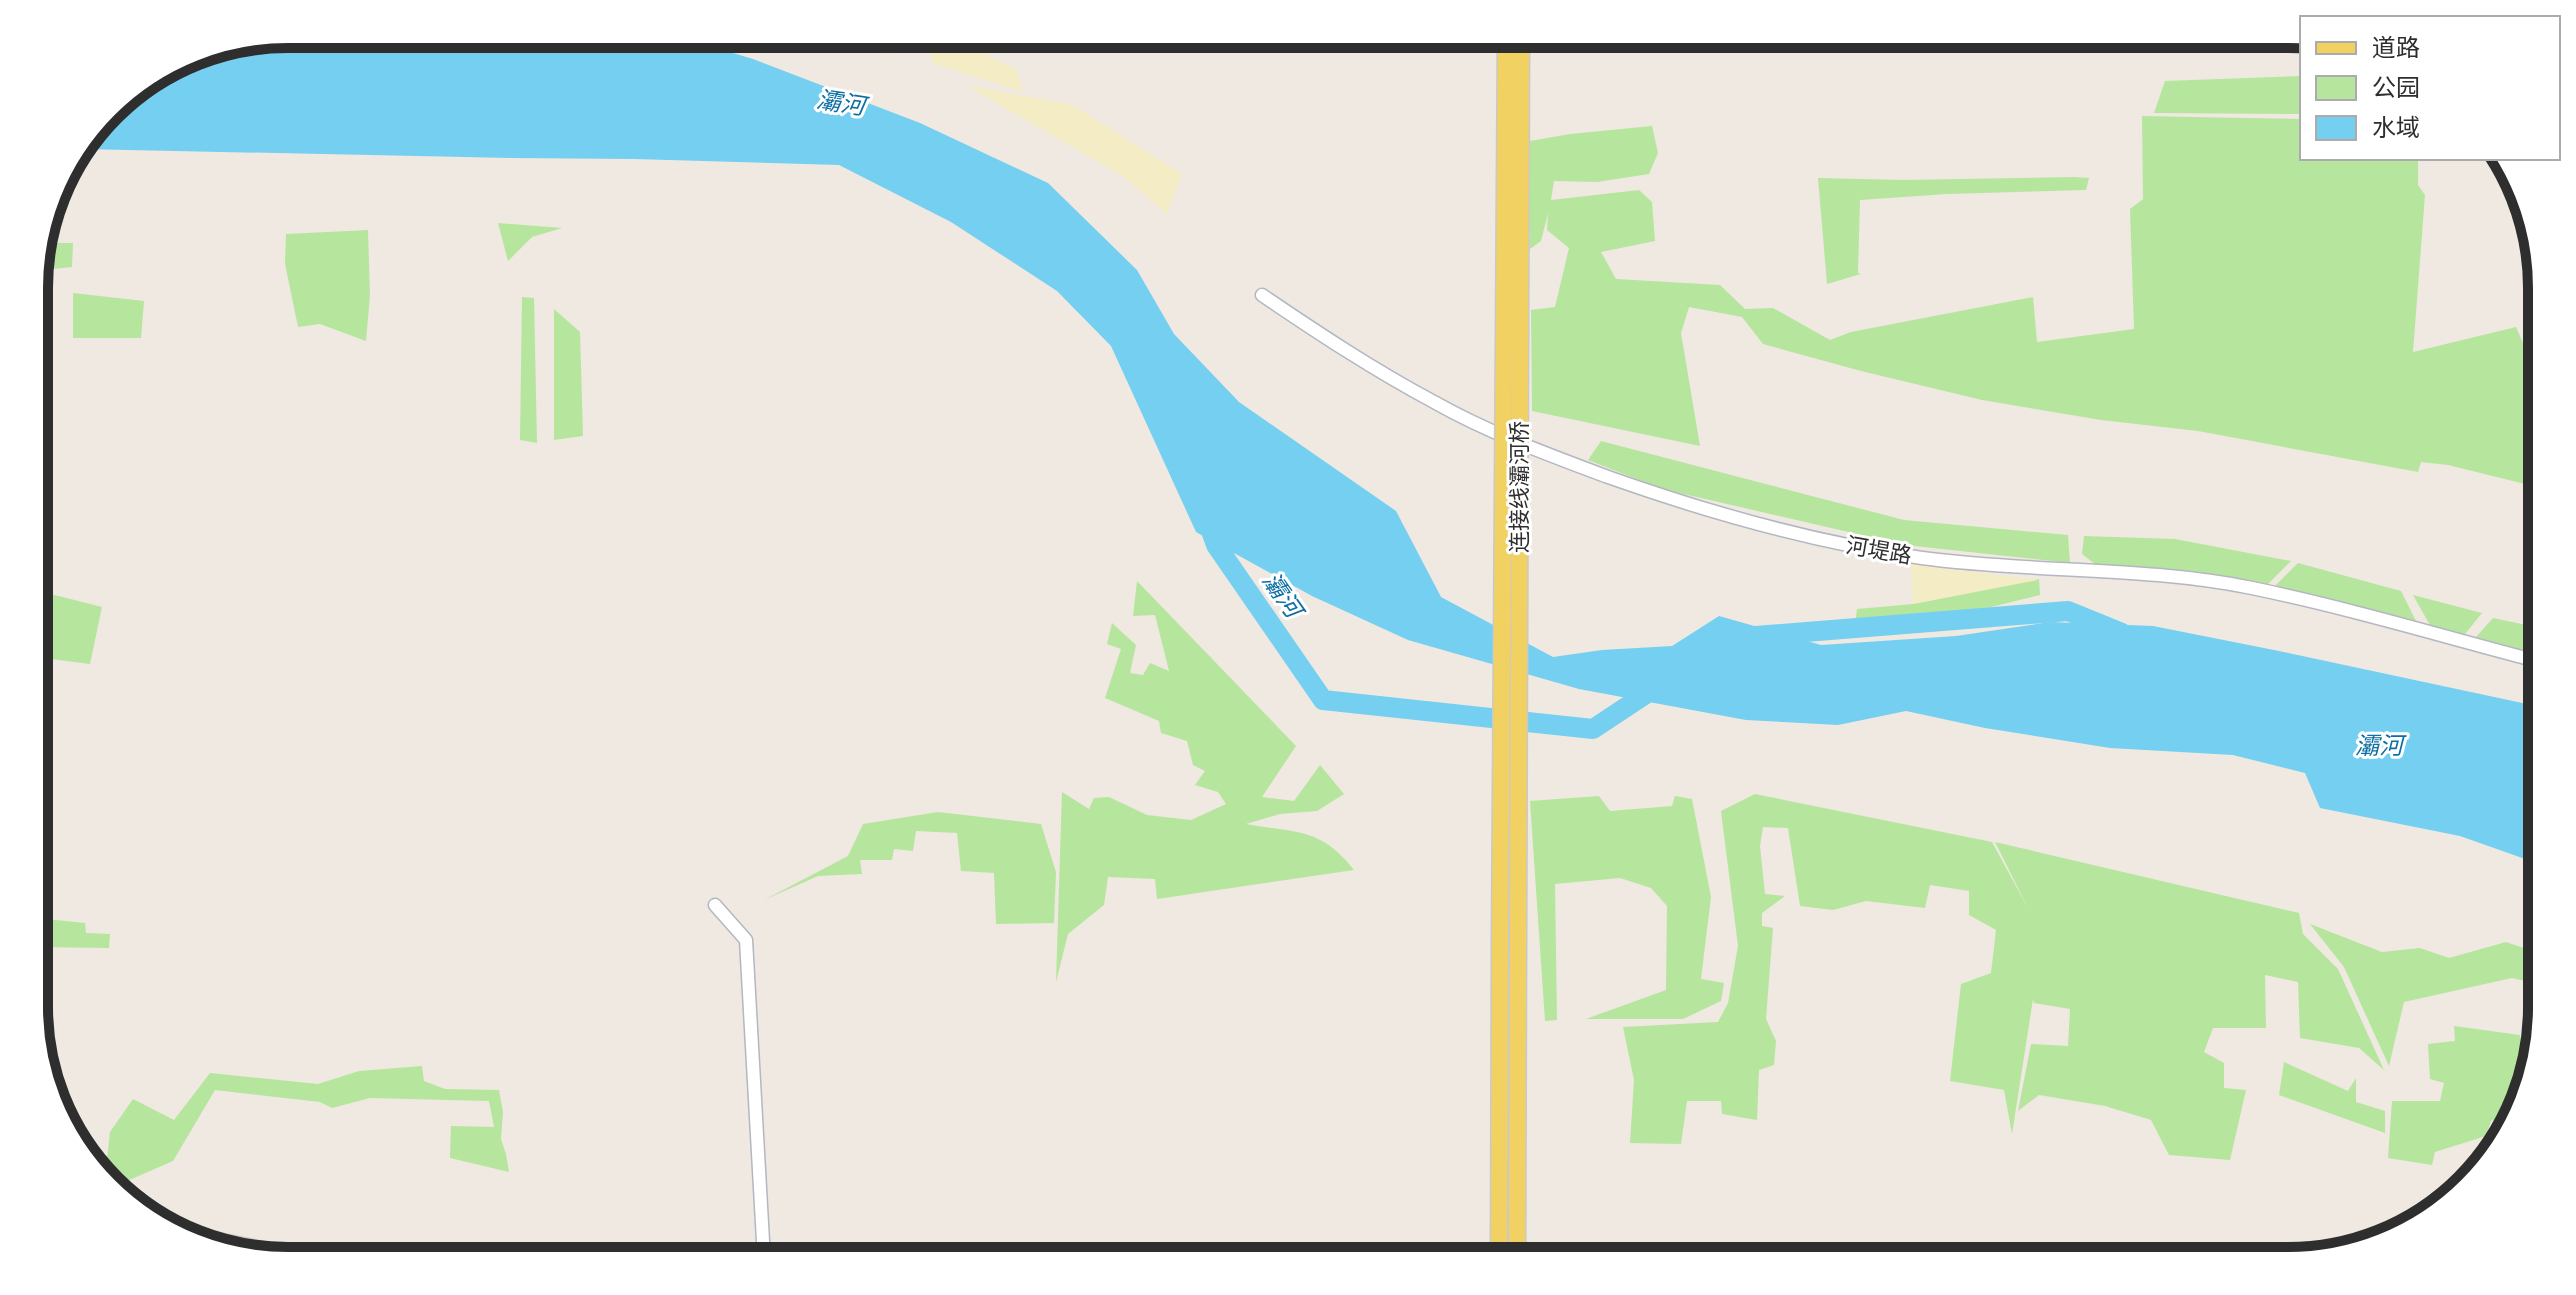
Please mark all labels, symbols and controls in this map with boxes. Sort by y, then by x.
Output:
legend [2300,16,2560,160]
text: 道路 [2372,31,2420,66]
text: 公园 [2372,71,2420,106]
water label: 灞河 [814,82,871,125]
text: 水域 [2372,111,2420,146]
street label: 连接线灞河桥 [1504,421,1536,553]
street label: 河堤路 [1844,529,1914,572]
water label: 灞河 [1253,566,1312,628]
water label: 灞河 [2355,729,2407,764]

